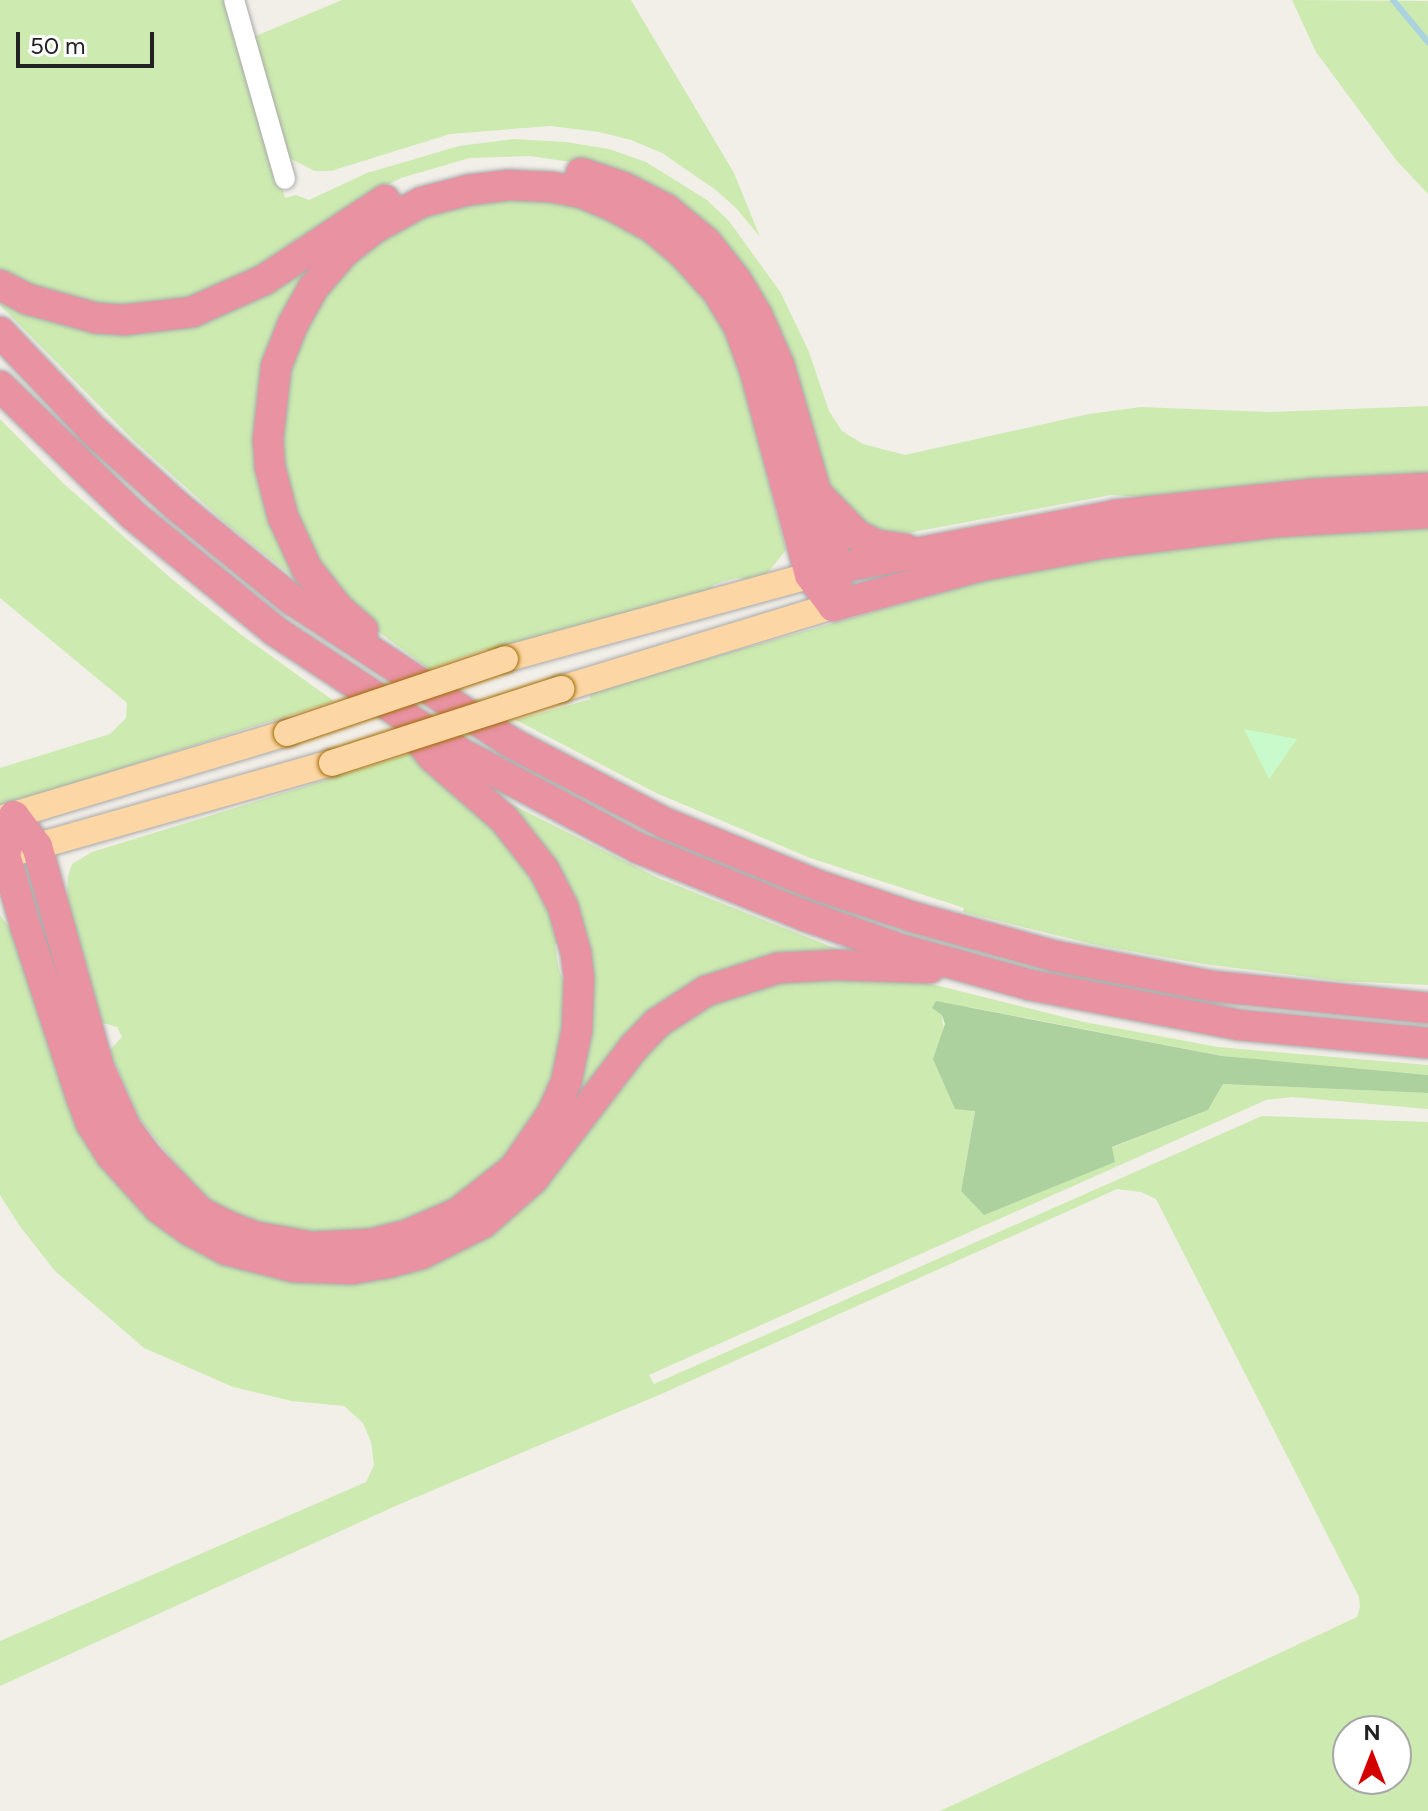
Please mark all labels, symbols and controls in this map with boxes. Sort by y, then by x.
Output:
scale bar [20,16,158,66]
text: 50 m [30,31,86,60]
north arrow [1332,1715,1412,1795]
text: N [1363,1719,1381,1746]

